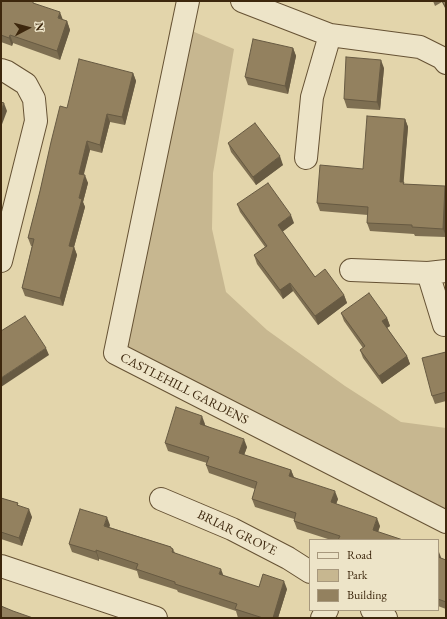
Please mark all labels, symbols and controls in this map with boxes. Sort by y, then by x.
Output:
north arrow [8,8,48,48]
text: N [33,22,47,32]
street label: CASTLEHILL GARDENS [117,350,251,428]
street label: BRIAR GROVE [195,507,279,559]
legend [309,539,439,611]
text: Road [347,547,372,563]
text: Park [347,567,367,583]
text: Building [347,587,387,603]

